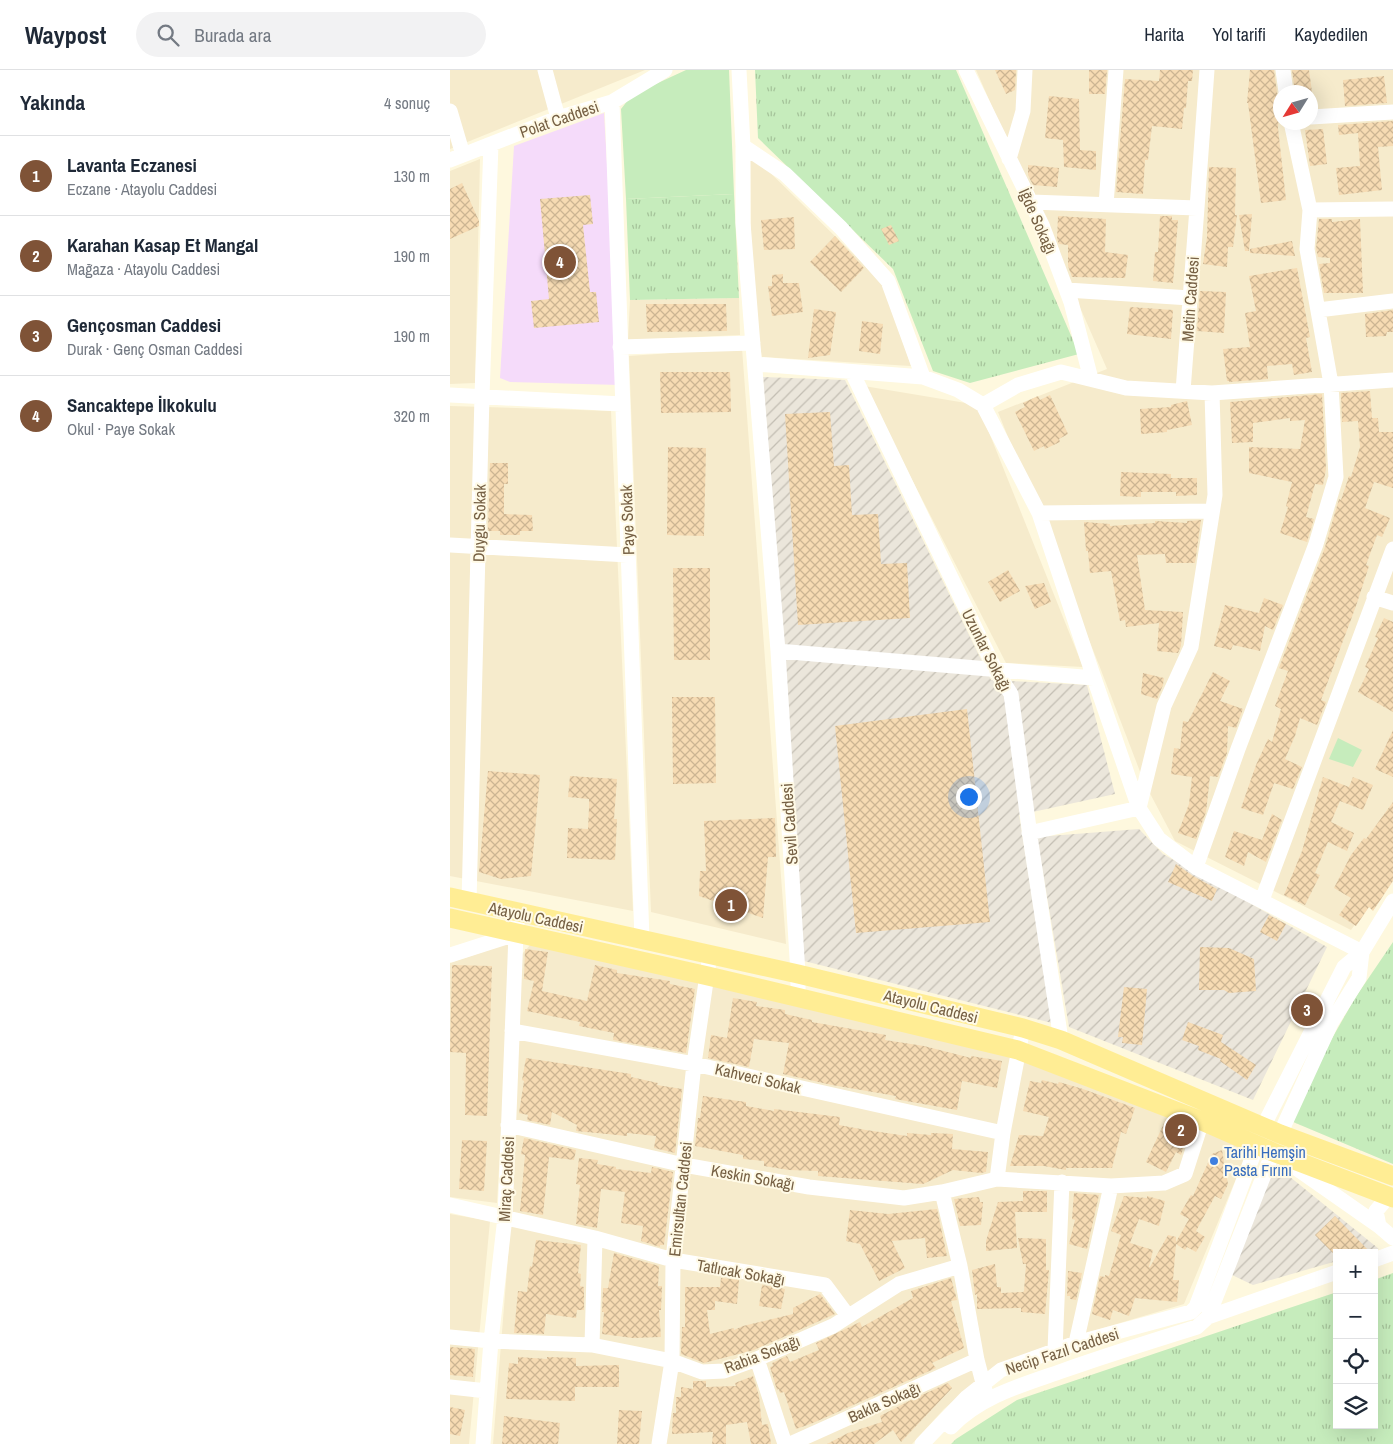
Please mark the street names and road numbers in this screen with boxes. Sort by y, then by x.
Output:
street label: Polat Caddesi [516,95,602,143]
street label: İğde Sokağı [1014,185,1062,257]
street label: Metin Caddesi [1176,256,1204,342]
street label: Duygu Sokak [467,483,491,562]
street label: Paye Sokak [615,484,639,555]
street label: Uzunlar Sokağı [957,605,1017,695]
street label: Sevil Caddesi [775,782,803,866]
street label: Atayolu Caddesi [486,896,585,938]
street label: Atayolu Caddesi [881,983,980,1028]
street label: Kahveci Sokak [713,1057,804,1099]
street label: Miraç Caddesi [493,1136,519,1222]
street label: Emirsultan Caddesi [663,1141,697,1257]
street label: Keskin Sokağı [709,1159,797,1195]
street label: Tatlıcak Sokağı [695,1253,787,1291]
street label: Necip Fazıl Caddesi [1002,1322,1122,1380]
street label: Rabia Sokağı [721,1329,803,1379]
street label: Bakla Sokağı [844,1376,924,1428]

